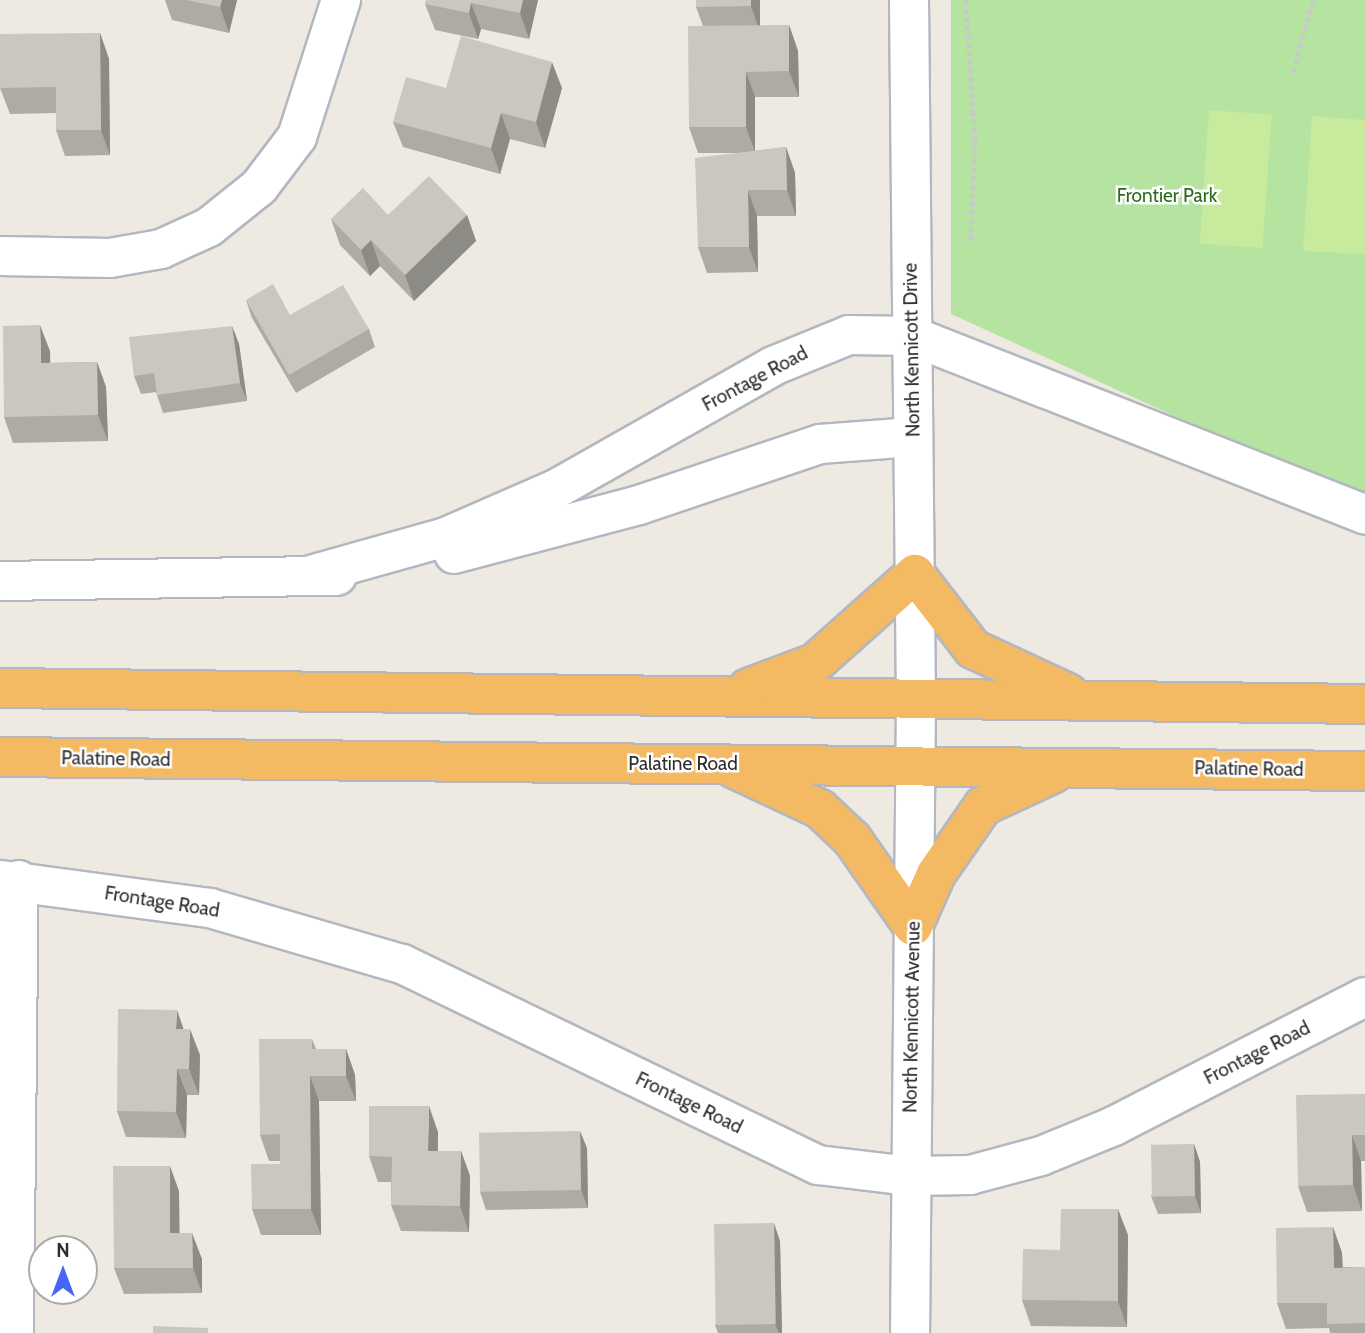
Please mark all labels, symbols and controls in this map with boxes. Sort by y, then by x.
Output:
park label: Frontier Park [1117,185,1217,207]
street label: North Kennicott Drive [899,263,925,437]
street label: Frontage Road [698,342,812,416]
street label: Palatine Road [61,747,171,771]
street label: Palatine Road [628,753,738,775]
street label: Palatine Road [1194,757,1304,781]
street label: Frontage Road [103,882,221,922]
street label: North Kennicott Avenue [899,921,925,1113]
street label: Frontage Road [1200,1017,1314,1089]
street label: Frontage Road [632,1067,746,1139]
north arrow [28,1235,98,1305]
text: N [56,1239,70,1262]

